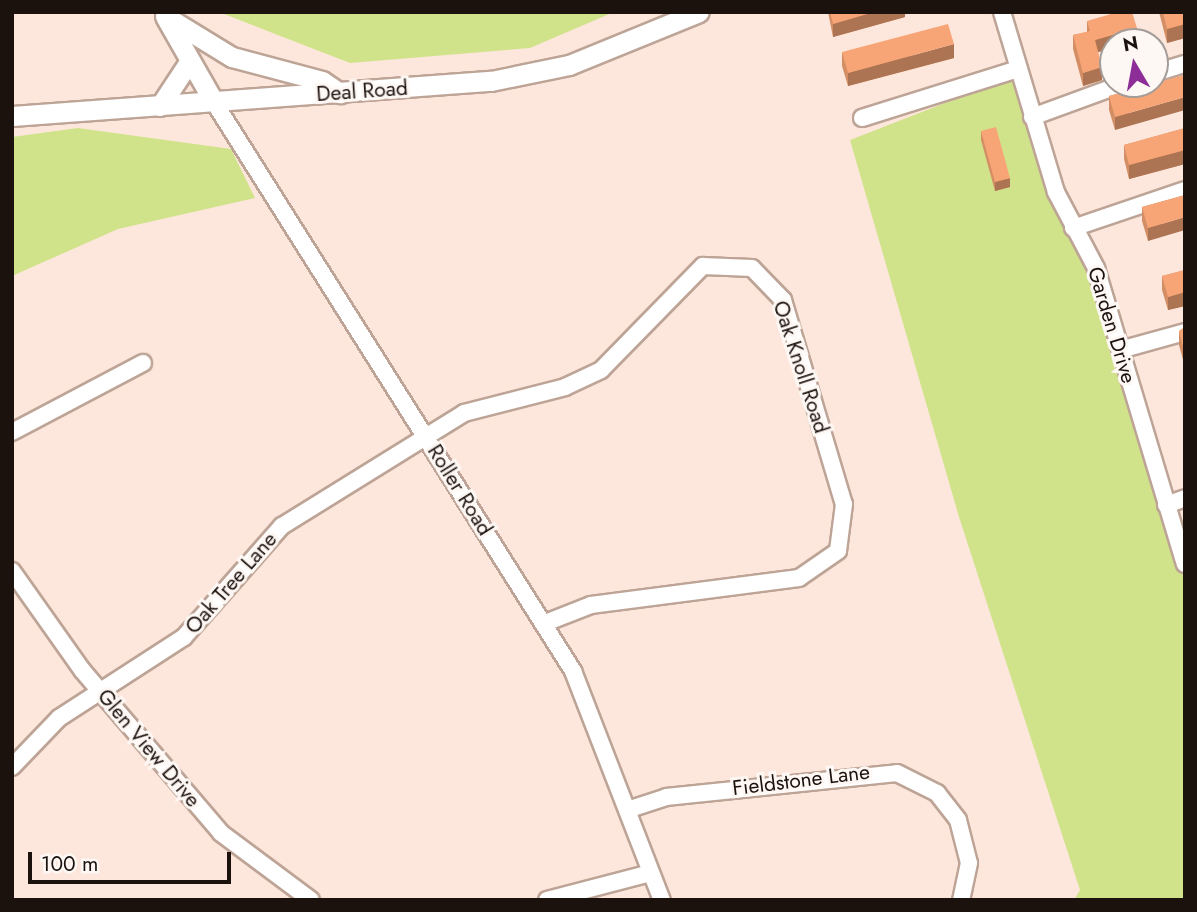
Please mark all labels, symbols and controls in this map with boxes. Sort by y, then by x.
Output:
north arrow [1099,28,1169,98]
text: N [1121,29,1140,58]
street label: Deal Road [315,75,409,107]
street label: Garden Drive [1082,264,1142,386]
street label: Oak Knoll Road [768,298,834,436]
street label: Roller Road [422,440,498,540]
street label: Oak Tree Lane [180,527,282,639]
street label: Glen View Drive [92,684,206,812]
street label: Fieldstone Lane [731,759,871,801]
scale bar [32,838,234,882]
text: 100 m [41,849,98,879]

